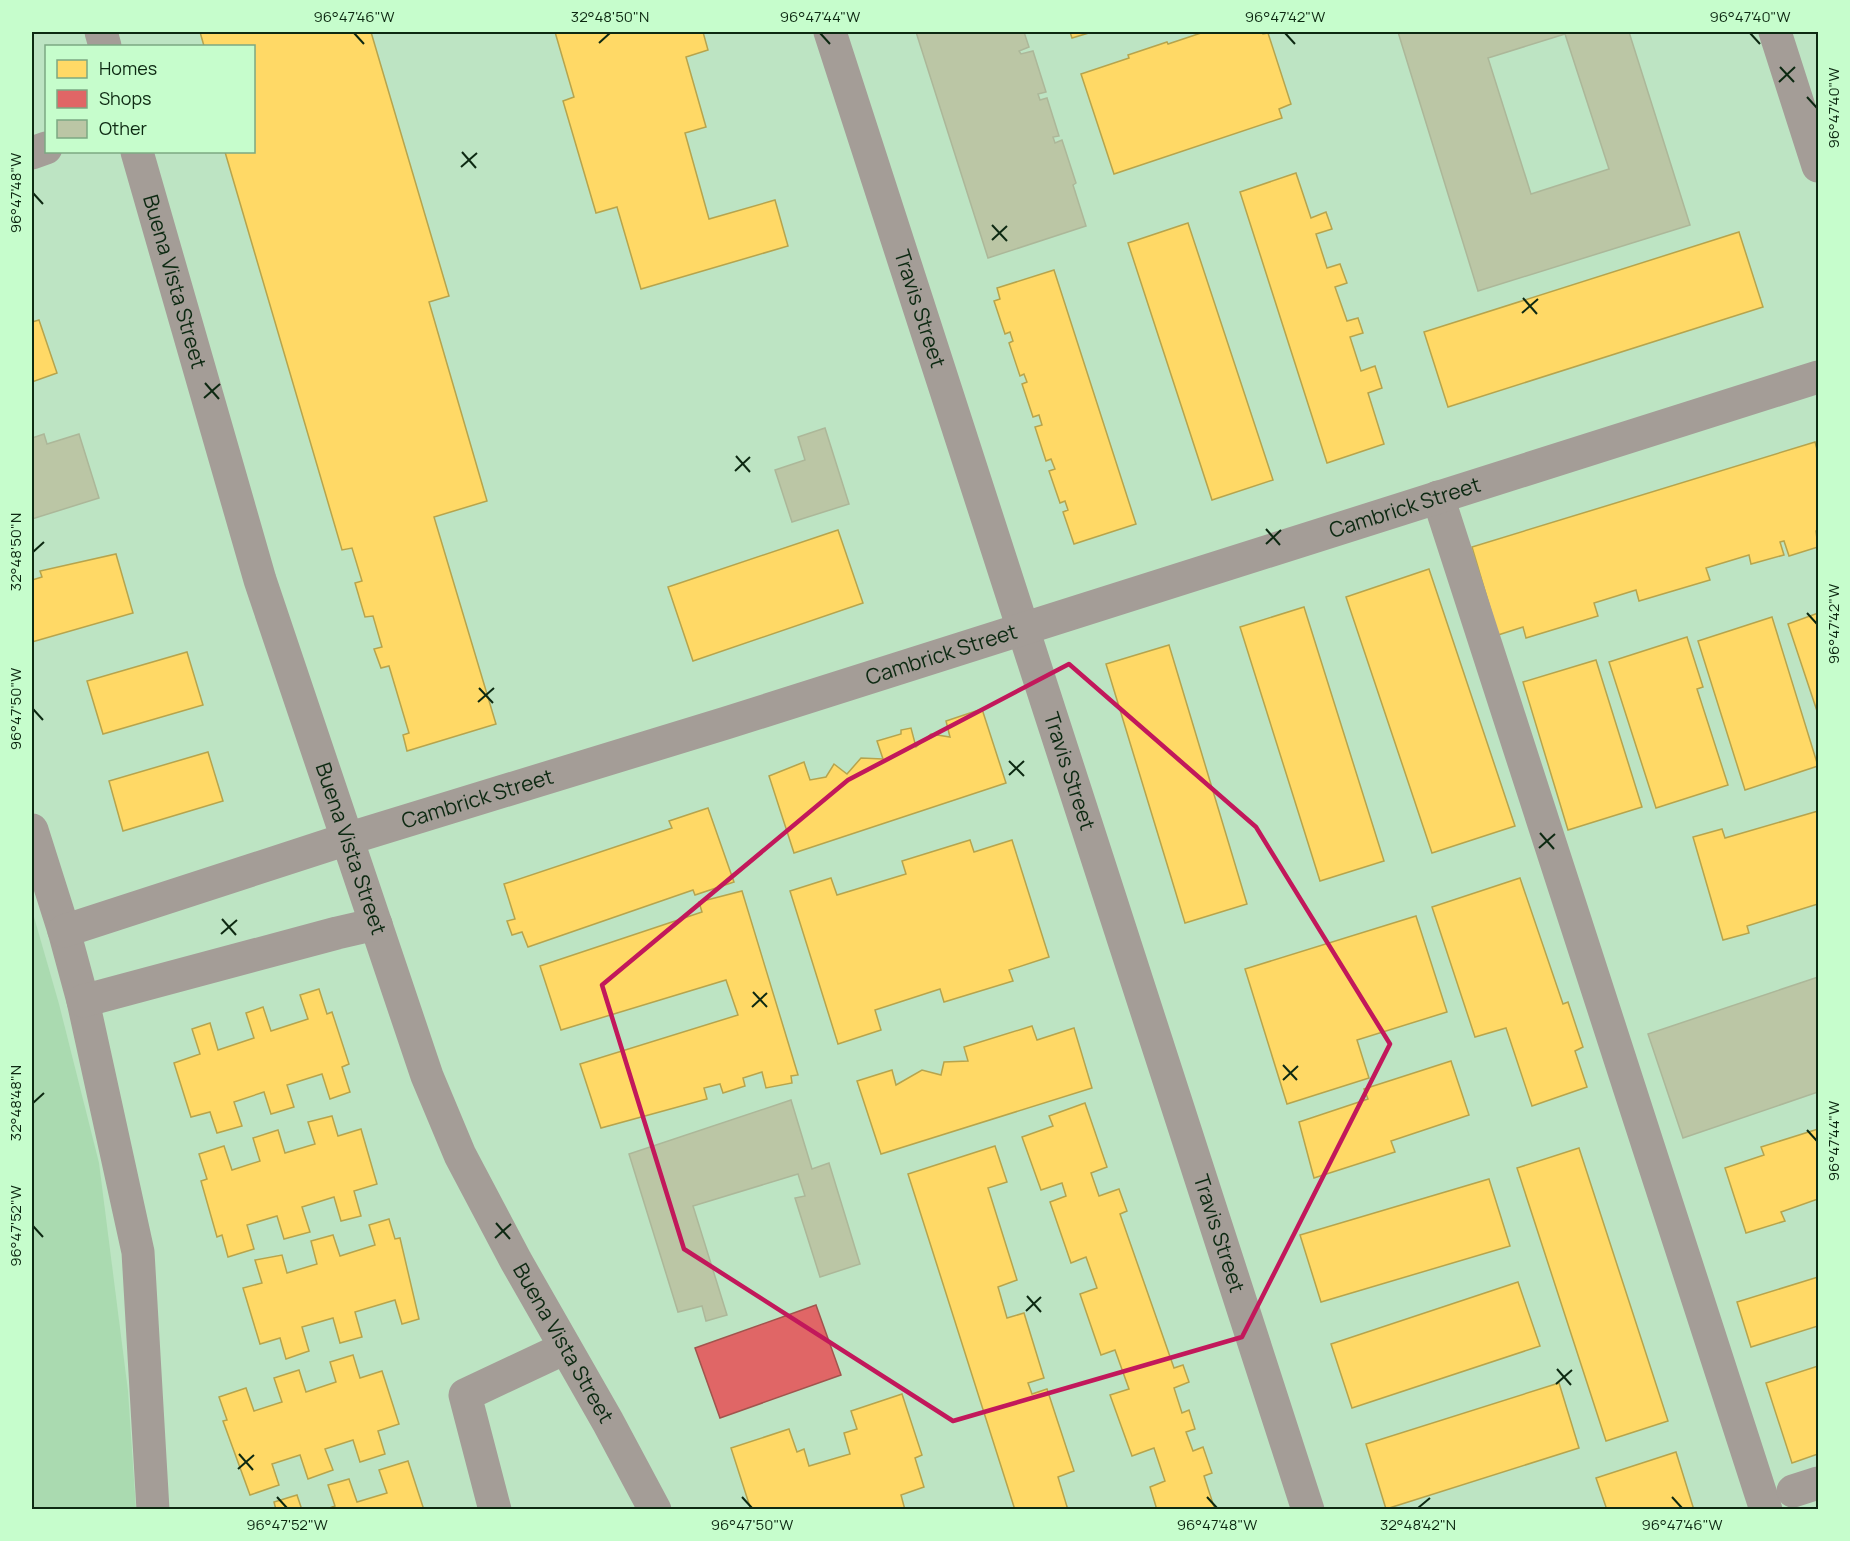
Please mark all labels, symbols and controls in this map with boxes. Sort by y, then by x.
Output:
text: 96°47'46"W [313,6,395,27]
text: 32°48'50"N [571,6,649,27]
text: 96°47'44"W [780,6,860,27]
text: 96°47'42"W [1245,6,1325,27]
text: 96°47'40"W [1709,6,1791,27]
legend [45,45,255,153]
text: Homes [99,56,157,80]
text: 96°47'40"W [1823,67,1844,149]
text: Shops [99,86,151,110]
text: Other [99,116,147,140]
text: 96°47'48"W [5,153,26,233]
street label: Buena Vista Street [137,191,214,372]
street label: Travis Street [888,246,953,371]
street label: Cambrick Street [1325,470,1484,544]
text: 32°48'50"N [5,513,26,591]
text: 96°47'42"W [1823,584,1844,664]
street label: Cambrick Street [862,617,1020,691]
text: 96°47'50"W [5,668,26,750]
street label: Travis Street [1038,708,1102,834]
street label: Buena Vista Street [309,759,393,938]
street label: Cambrick Street [398,762,557,835]
text: 32°48'48"N [5,1065,26,1141]
text: 96°47'44"W [1823,1101,1844,1181]
street label: Travis Street [1187,1171,1252,1296]
text: 96°47'52"W [5,1185,26,1267]
street label: Buena Vista Street [507,1258,621,1428]
text: 96°47'52"W [246,1514,328,1535]
text: 96°47'50"W [711,1514,793,1535]
text: 96°47'48"W [1177,1514,1257,1535]
text: 32°48'42"N [1380,1514,1456,1535]
text: 96°47'46"W [1641,1514,1723,1535]

